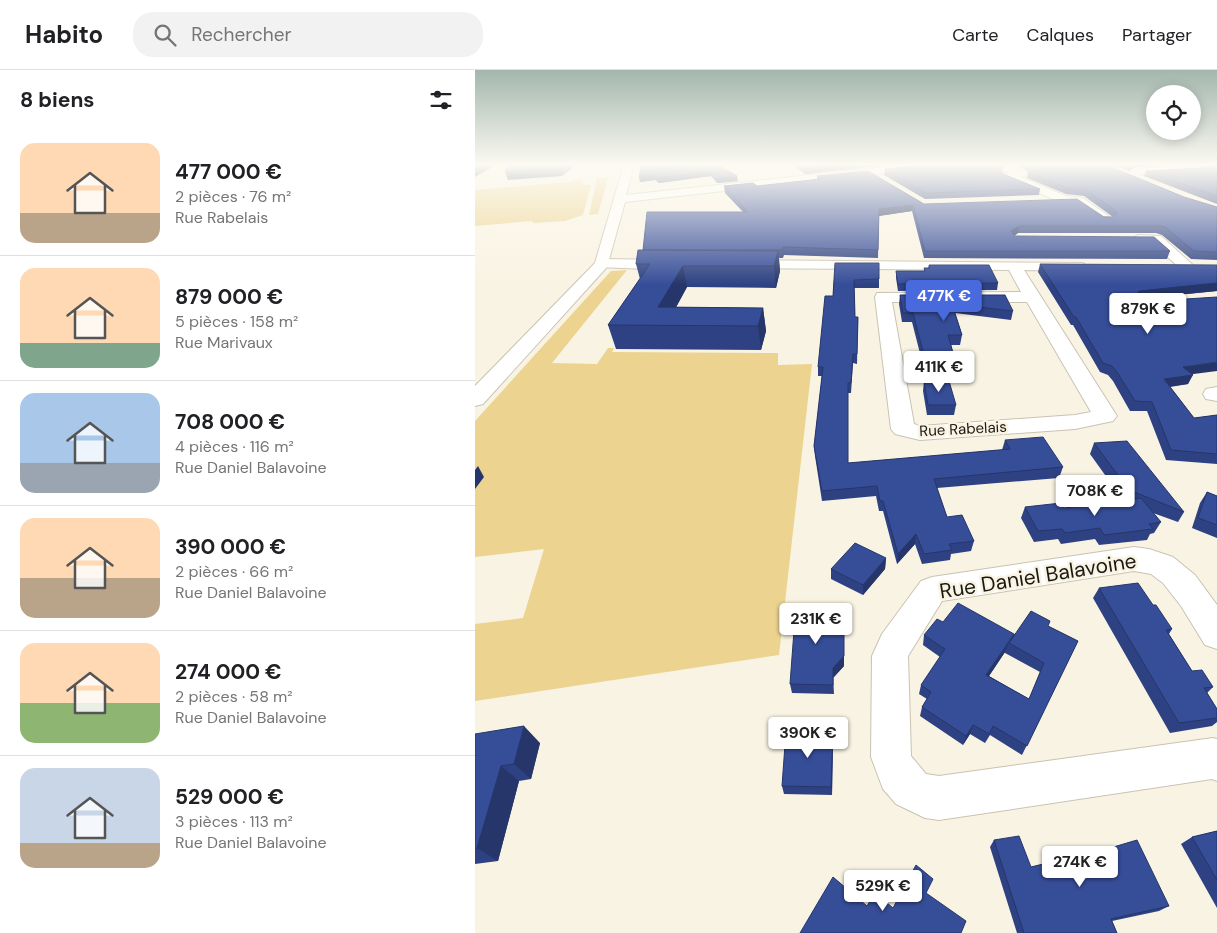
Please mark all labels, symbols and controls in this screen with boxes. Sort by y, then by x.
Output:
search box [133,12,483,57]
text: Habito [25,19,103,50]
icon: search [151,21,179,49]
text: Rechercher [191,22,292,47]
text: Carte [952,23,999,47]
text: Calques [1027,23,1094,47]
text: Partager [1122,23,1192,47]
map controls [1146,85,1201,140]
button: locate [1146,85,1201,140]
text: 8 biens [20,86,95,114]
icon: filters [427,86,455,114]
text: 477 000 € [175,158,282,186]
icon: home [60,163,120,223]
text: 2 pièces · 76 m² [175,186,291,207]
text: Rue Rabelais [175,207,268,228]
pin: 477K € [903,280,985,322]
text: 879 000 € [175,283,283,311]
text: 477K € [917,285,971,306]
icon: home [60,288,120,348]
pin: 879K € [1107,292,1189,335]
text: 879K € [1120,298,1176,319]
text: 5 pièces · 158 m² [175,311,298,332]
text: Rue Marivaux [175,332,273,353]
pin: 411K € [898,350,980,393]
text: 411K € [915,356,963,377]
text: 708 000 € [175,408,285,436]
icon: home [60,413,120,473]
street label: Rue Rabelais [919,417,1007,441]
text: 4 pièces · 116 m² [175,436,294,457]
text: Rue Daniel Balavoine [175,457,327,478]
pin: 708K € [1054,474,1136,517]
text: 708K € [1067,480,1123,501]
text: 390 000 € [175,533,286,561]
icon: home [60,538,120,598]
street label: Rue Daniel Balavoine [938,547,1139,605]
text: 2 pièces · 66 m² [175,561,293,582]
text: Rue Daniel Balavoine [175,582,327,603]
pin: 231K € [775,602,857,645]
text: 231K € [790,608,842,629]
text: 274 000 € [175,658,282,686]
icon: home [60,663,120,723]
text: 2 pièces · 58 m² [175,686,293,707]
text: Rue Daniel Balavoine [175,707,327,728]
pin: 390K € [767,716,849,759]
text: 390K € [779,722,837,743]
text: 529 000 € [175,783,284,811]
icon: home [60,788,120,848]
text: 3 pièces · 113 m² [175,811,293,832]
text: Rue Daniel Balavoine [175,832,327,853]
pin: 274K € [1039,846,1121,888]
text: 274K € [1053,851,1107,872]
pin: 529K € [842,870,924,912]
text: 529K € [855,875,911,896]

